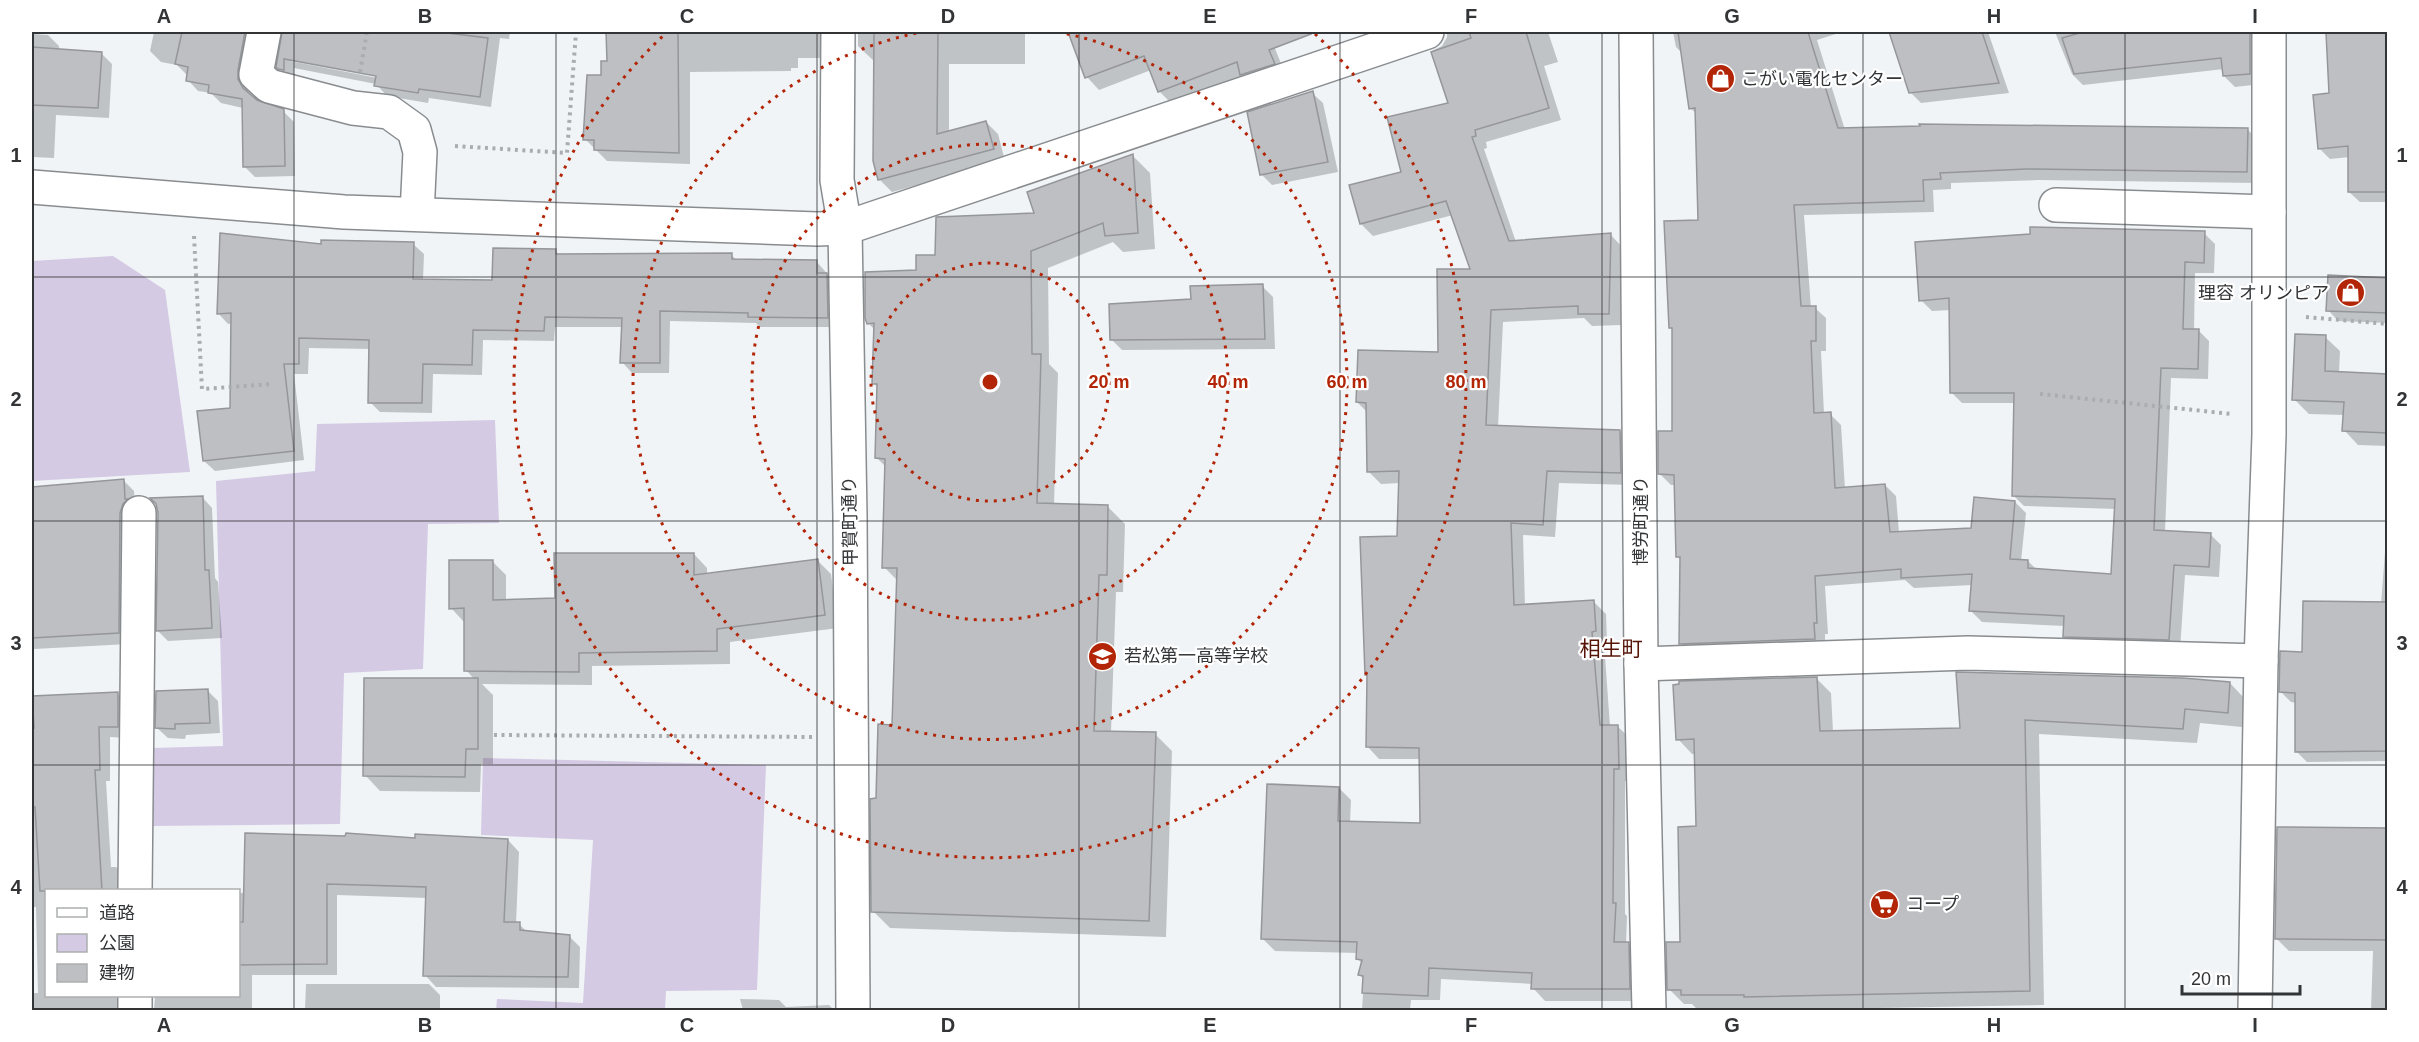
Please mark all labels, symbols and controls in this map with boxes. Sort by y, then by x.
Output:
text: A [157,5,171,27]
text: B [418,5,432,27]
text: C [680,5,694,27]
text: D [941,5,955,27]
text: E [1203,5,1217,27]
text: F [1465,5,1477,27]
text: G [1724,5,1740,27]
text: H [1987,5,2001,27]
text: I [2252,5,2258,27]
shop icon: こがい電化センター [1704,63,1736,95]
place label: こがい電化センター [1741,69,1903,89]
text: 1 [10,144,22,166]
text: 1 [2396,144,2408,166]
shop icon: 理容 オリンピア [2334,277,2366,309]
place label: 理容 オリンピア [2198,283,2329,303]
centre of rings [980,372,1000,392]
text: 20 m [1088,372,1130,392]
text: 40 m [1207,372,1249,392]
text: 60 m [1326,372,1368,392]
text: 80 m [1445,372,1487,392]
text: 2 [10,388,22,410]
text: 2 [2396,388,2408,410]
street label: 甲賀町通り [839,476,861,566]
street label: 博労町通り [1631,476,1651,566]
text: 3 [10,632,22,654]
text: 3 [2396,632,2408,654]
district label: 相生町 [1580,637,1643,660]
school or university icon: 若松第一高等学校 [1087,640,1119,672]
place label: 若松第一高等学校 [1124,646,1268,666]
text: 4 [10,876,22,898]
text: 4 [2396,876,2408,898]
supermarket icon: コープ [1869,888,1901,920]
legend [45,889,240,997]
place label: コープ [1906,894,1959,914]
text: 道路 [99,903,135,923]
text: 公園 [99,933,135,953]
scale bar [2182,958,2300,996]
text: 建物 [99,963,135,983]
text: 20 m [2191,969,2231,989]
text: A [157,1014,171,1036]
text: B [418,1014,432,1036]
text: C [680,1014,694,1036]
text: D [941,1014,955,1036]
text: E [1203,1014,1217,1036]
text: F [1465,1014,1477,1036]
text: G [1724,1014,1740,1036]
text: H [1987,1014,2001,1036]
text: I [2252,1014,2258,1036]

